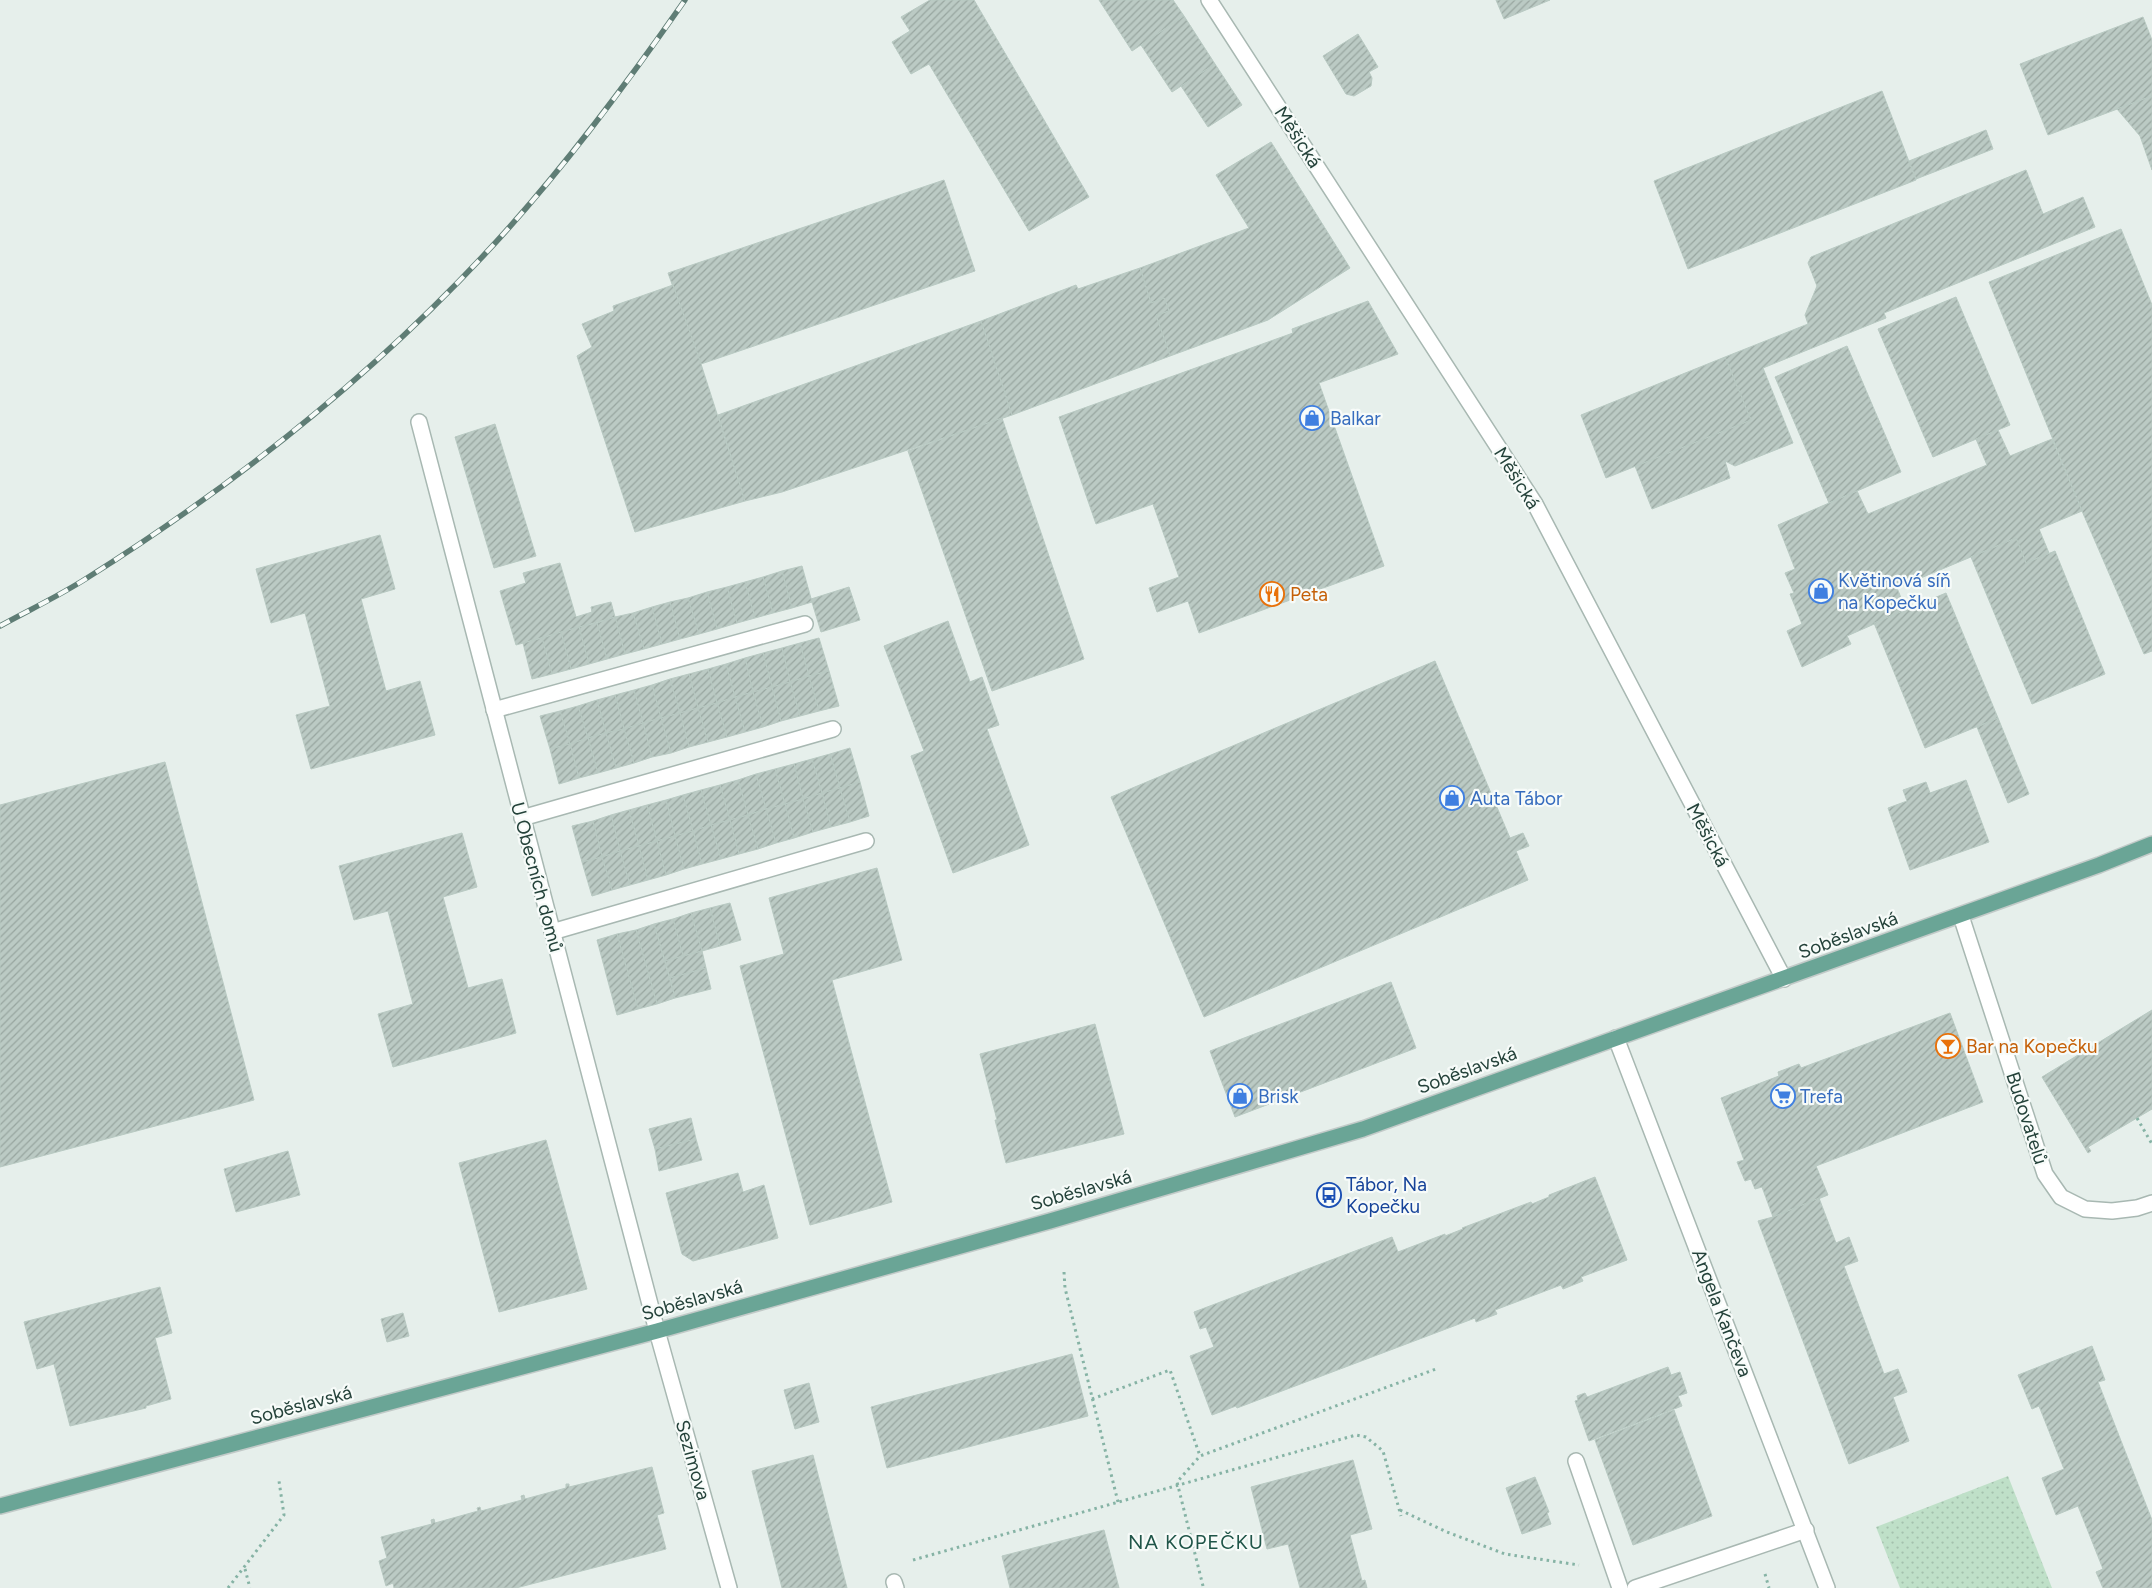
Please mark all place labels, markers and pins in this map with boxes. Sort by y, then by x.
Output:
shop icon: Balkar [1299,405,1325,431]
place label: Balkar [1330,407,1381,430]
place label: Květinová síň na Kopečku [1838,569,1951,614]
shop icon: Květinová síň na Kopečku [1808,578,1834,604]
restaurant icon: Peta [1259,581,1285,607]
place label: Peta [1290,583,1328,606]
shop icon: Auta Tábor [1439,785,1465,811]
place label: Auta Tábor [1470,787,1563,810]
bar icon: Bar na Kopečku [1935,1033,1961,1059]
place label: Bar na Kopečku [1966,1035,2098,1058]
shop icon: Brisk [1227,1083,1253,1109]
supermarket icon: Trefa [1770,1083,1796,1109]
place label: Brisk [1258,1085,1299,1108]
place label: Trefa [1800,1085,1843,1108]
place label: Tábor, Na Kopečku [1346,1173,1427,1218]
bus stop icon: Tábor, Na Kopečku [1316,1182,1342,1208]

